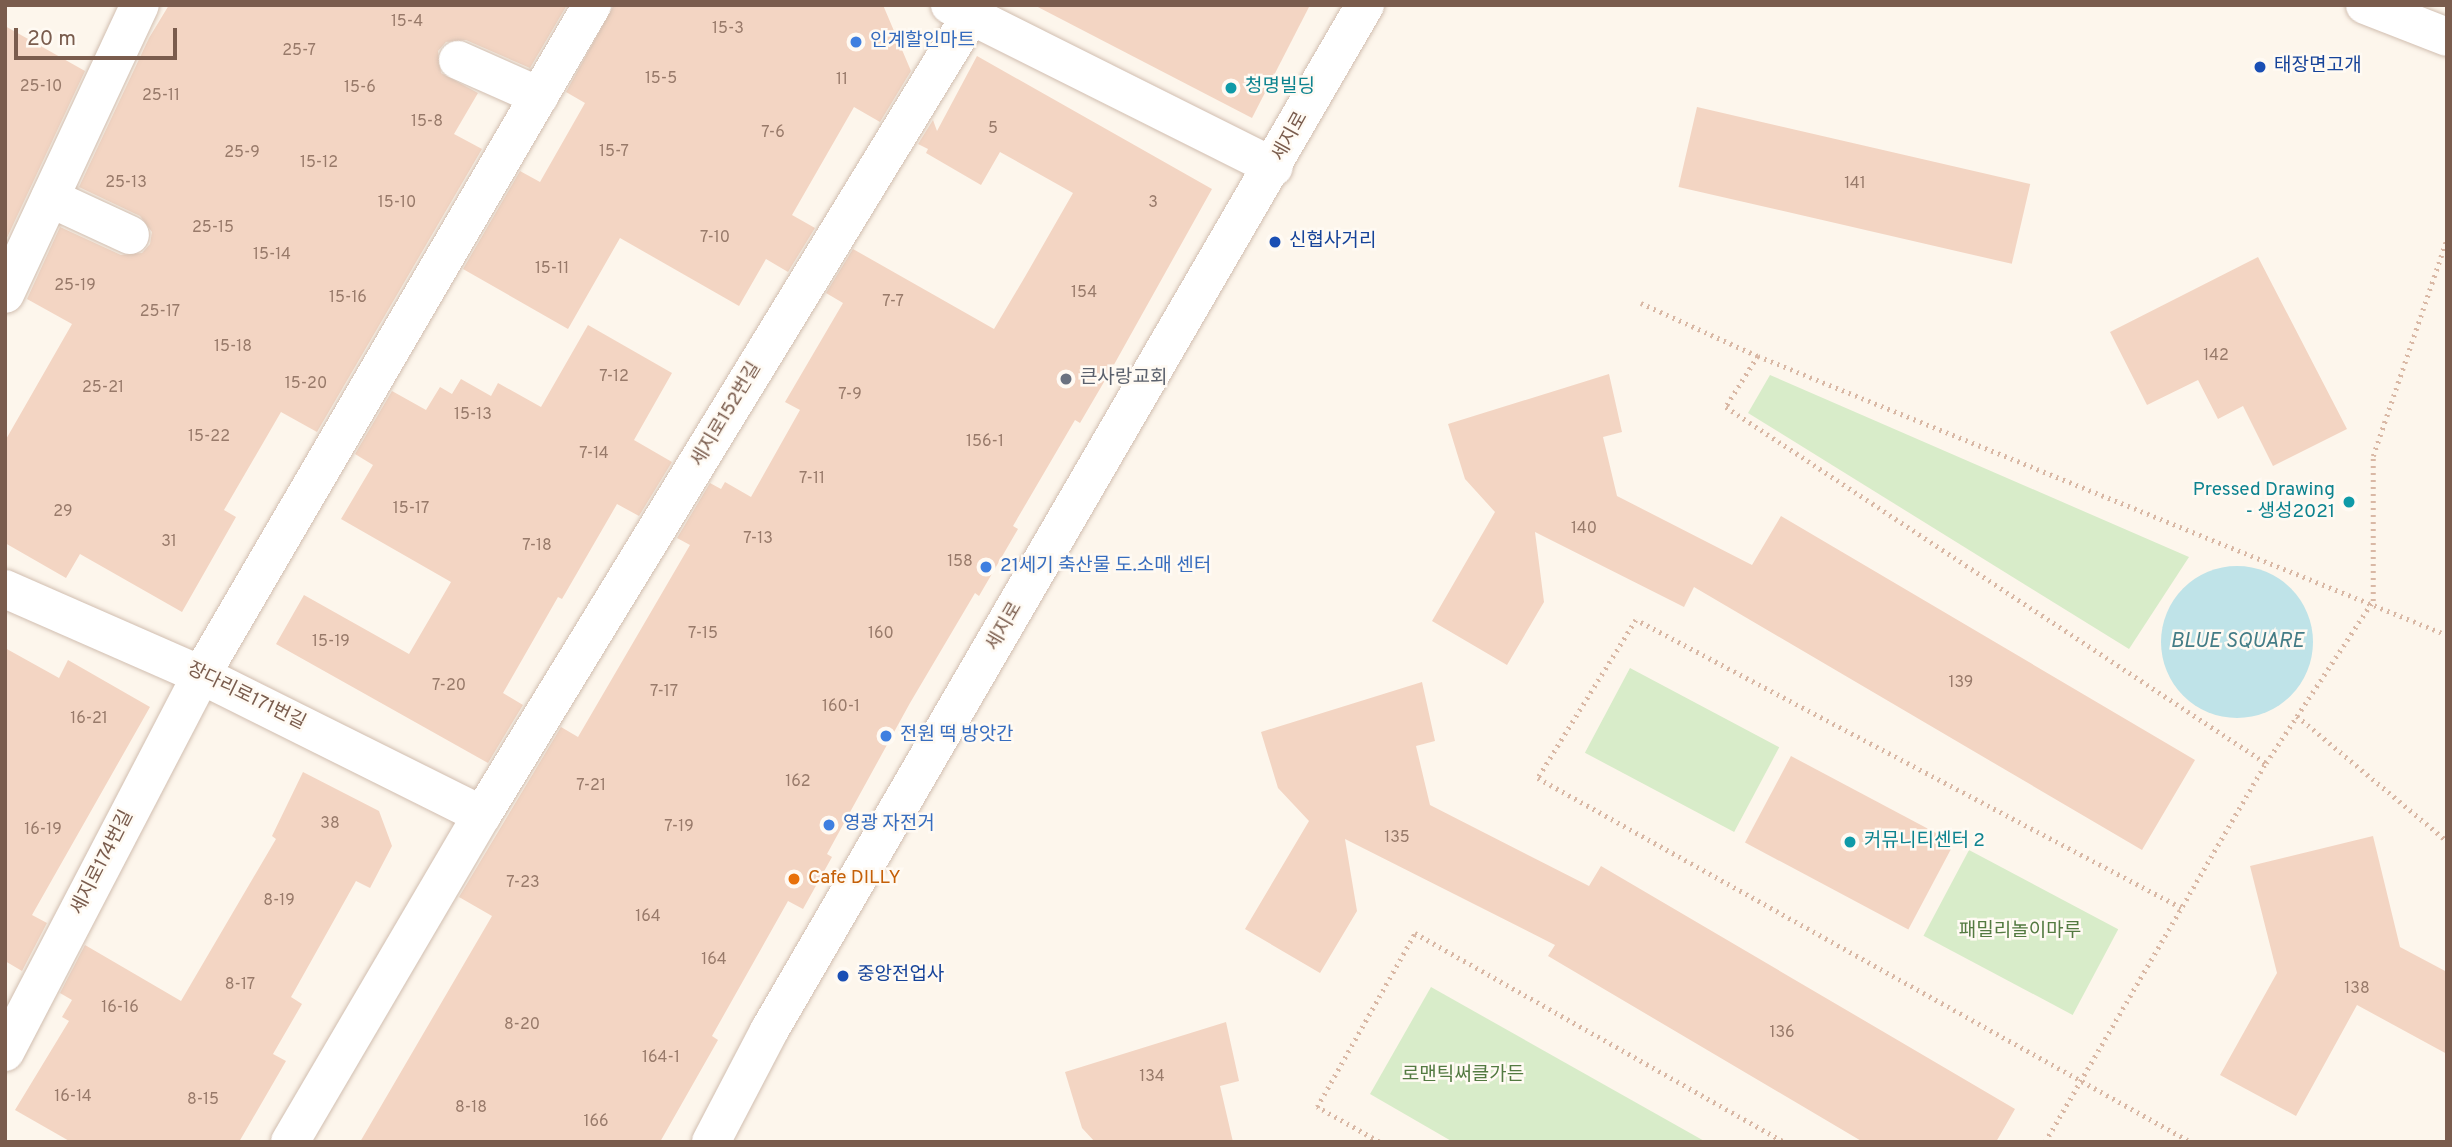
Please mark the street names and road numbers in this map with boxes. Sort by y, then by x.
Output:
street label: 세지로 [1268,109,1314,165]
street label: 세지로152번길 [687,359,767,471]
street label: 세지로 [982,599,1028,655]
street label: 장다리로171번길 [183,658,309,736]
street label: 세지로174번길 [67,807,139,919]

